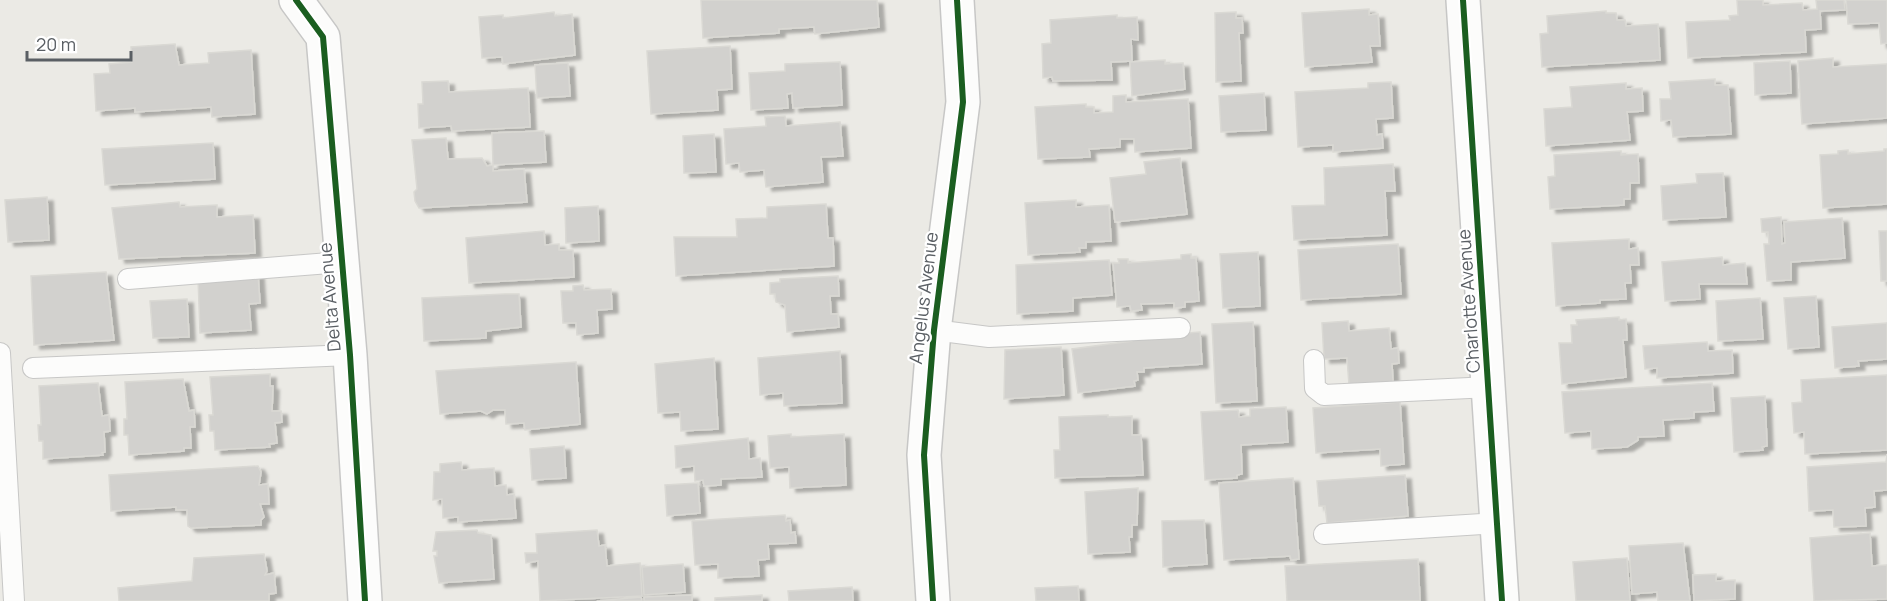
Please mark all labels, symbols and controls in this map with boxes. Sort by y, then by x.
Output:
scale bar [27,24,130,62]
text: 20 m [36,32,76,56]
street label: Charlotte Avenue [1451,228,1485,374]
street label: Angelus Avenue [903,230,943,365]
street label: Delta Avenue [312,242,346,353]

